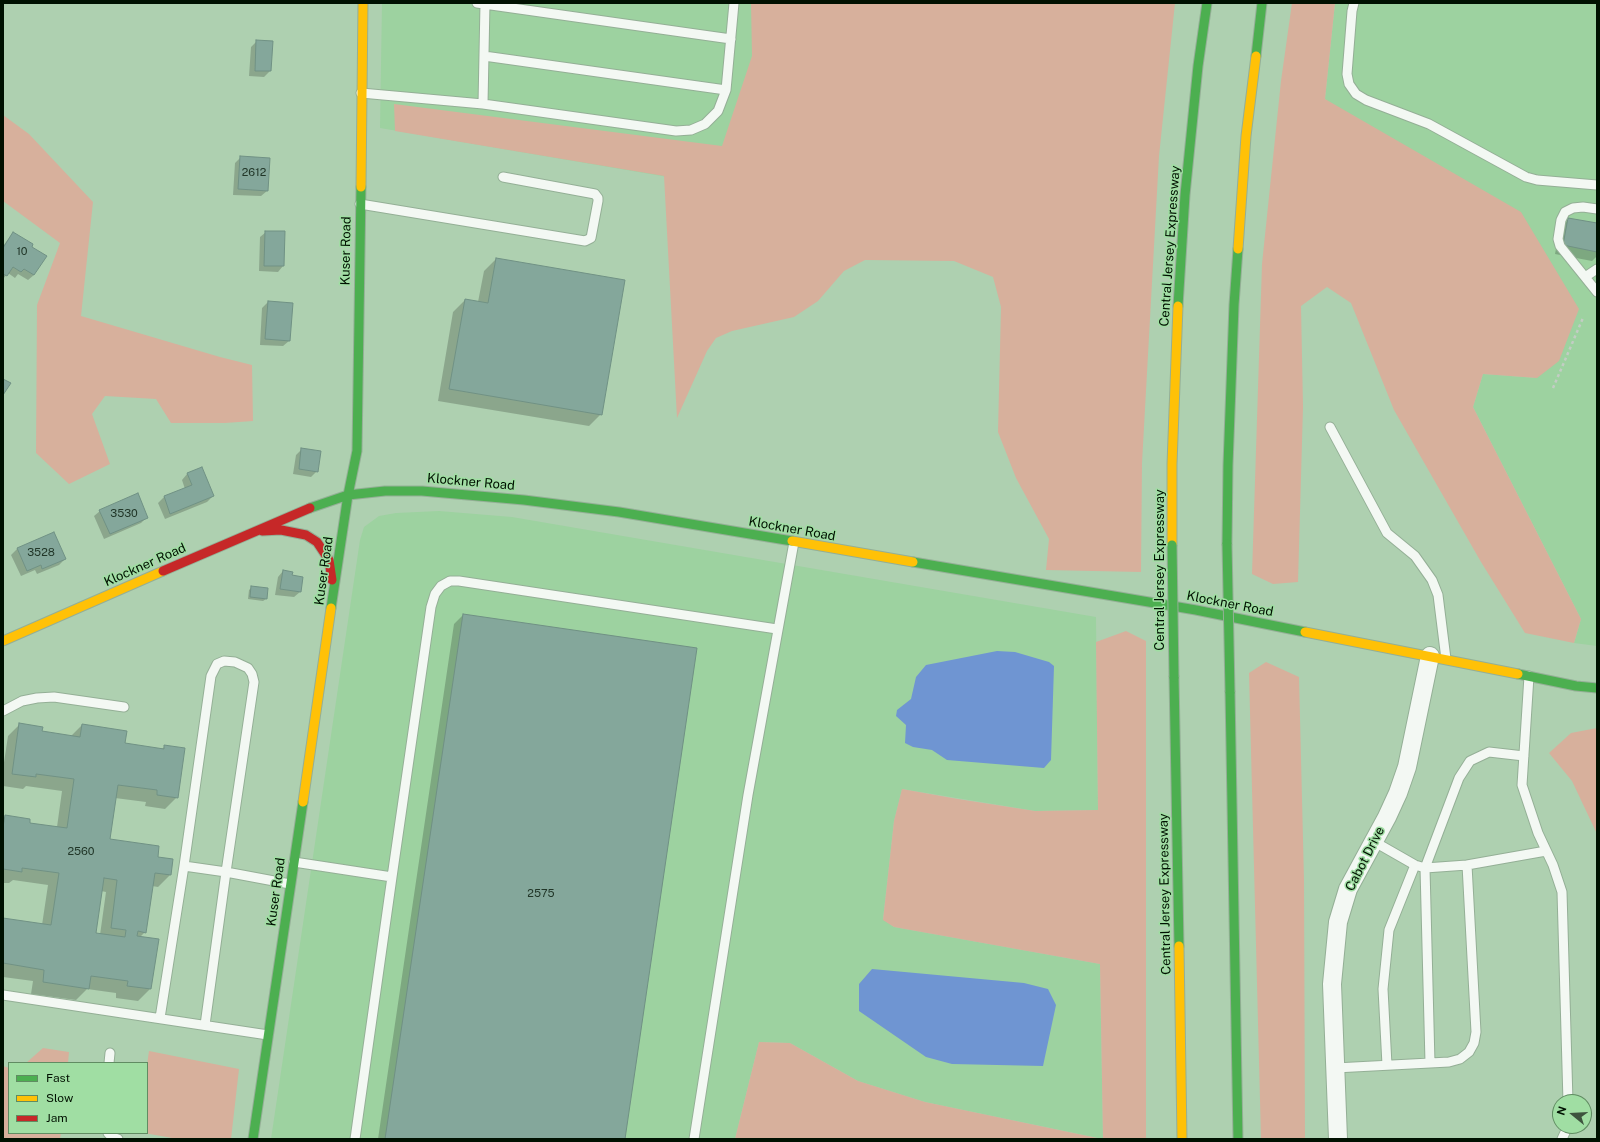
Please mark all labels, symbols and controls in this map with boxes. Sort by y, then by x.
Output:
street label: Central Jersey Expressway [1157,165,1183,327]
house number: 2612 [242,166,266,180]
street label: Kuser Road [338,216,354,286]
house number: 10 [16,245,28,259]
street label: Klockner Road [426,470,516,494]
street label: Central Jersey Expressway [1152,489,1168,651]
house number: 3530 [110,507,138,521]
street label: Klockner Road [747,514,837,544]
street label: Kuser Road [311,536,337,606]
street label: Klockner Road [102,540,188,590]
house number: 3528 [27,546,55,560]
street label: Klockner Road [1185,588,1275,620]
street label: Central Jersey Expressway [1156,813,1174,975]
street label: Cabot Drive [1342,824,1388,894]
house number: 2560 [67,845,95,859]
street label: Kuser Road [263,857,289,927]
house number: 2575 [527,887,555,901]
legend [8,1062,148,1134]
text: Fast [46,1071,70,1085]
text: Slow [46,1091,73,1105]
north arrow [1552,1094,1592,1134]
text: N [1554,1105,1569,1117]
text: Jam [46,1111,68,1125]

